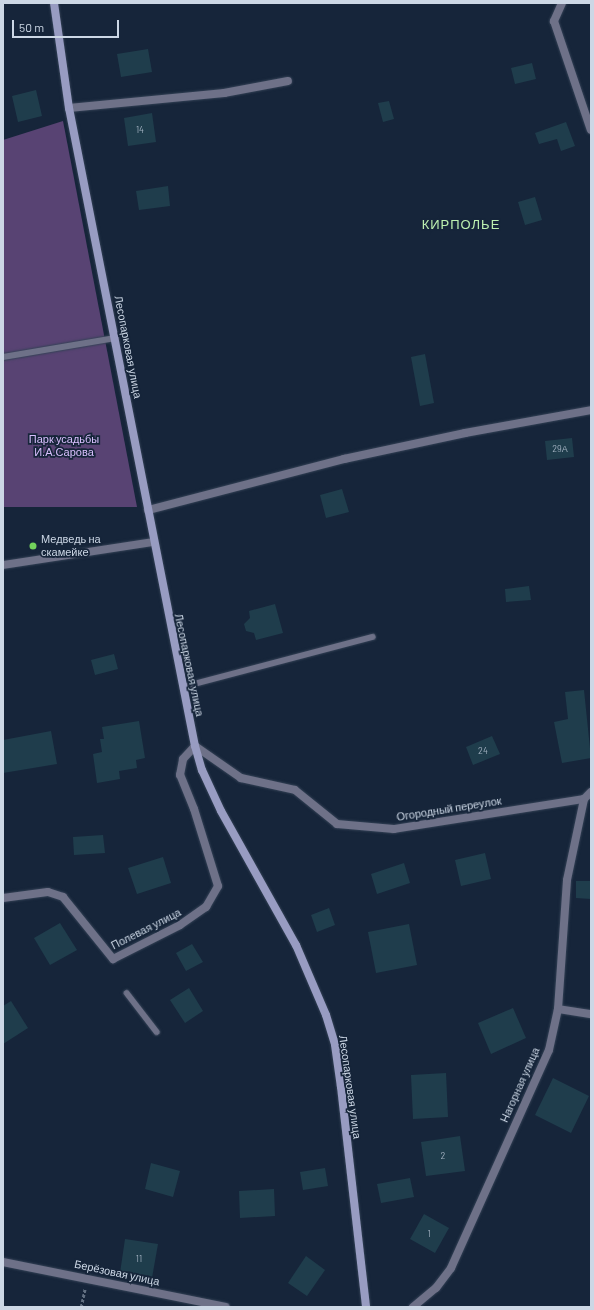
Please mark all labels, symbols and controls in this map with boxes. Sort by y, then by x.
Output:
scale bar [14,12,121,38]
text: 50 m [19,20,44,34]
house number: 14 [136,125,144,135]
district label: КИРПОЛЬЕ [422,216,500,232]
street label: Лесопарковая улица [112,294,144,400]
park label: Парк усадьбы И.А.Сарова [29,433,99,459]
house number: 29А [552,444,568,454]
place label: Медведь на скамейке [41,533,101,559]
marker: Медведь на скамейке [28,541,38,551]
street label: Лесопарковая улица [172,612,206,718]
house number: 24 [478,746,488,756]
street label: Огородный переулок [396,794,502,824]
street label: Полевая улица [109,906,183,952]
street label: Лесопарковая улица [336,1034,364,1140]
street label: Нагорная улица [498,1045,542,1125]
house number: 2 [441,1151,445,1161]
house number: 1 [427,1229,431,1239]
house number: 11 [136,1254,142,1264]
street label: Берёзовая улица [73,1258,161,1288]

